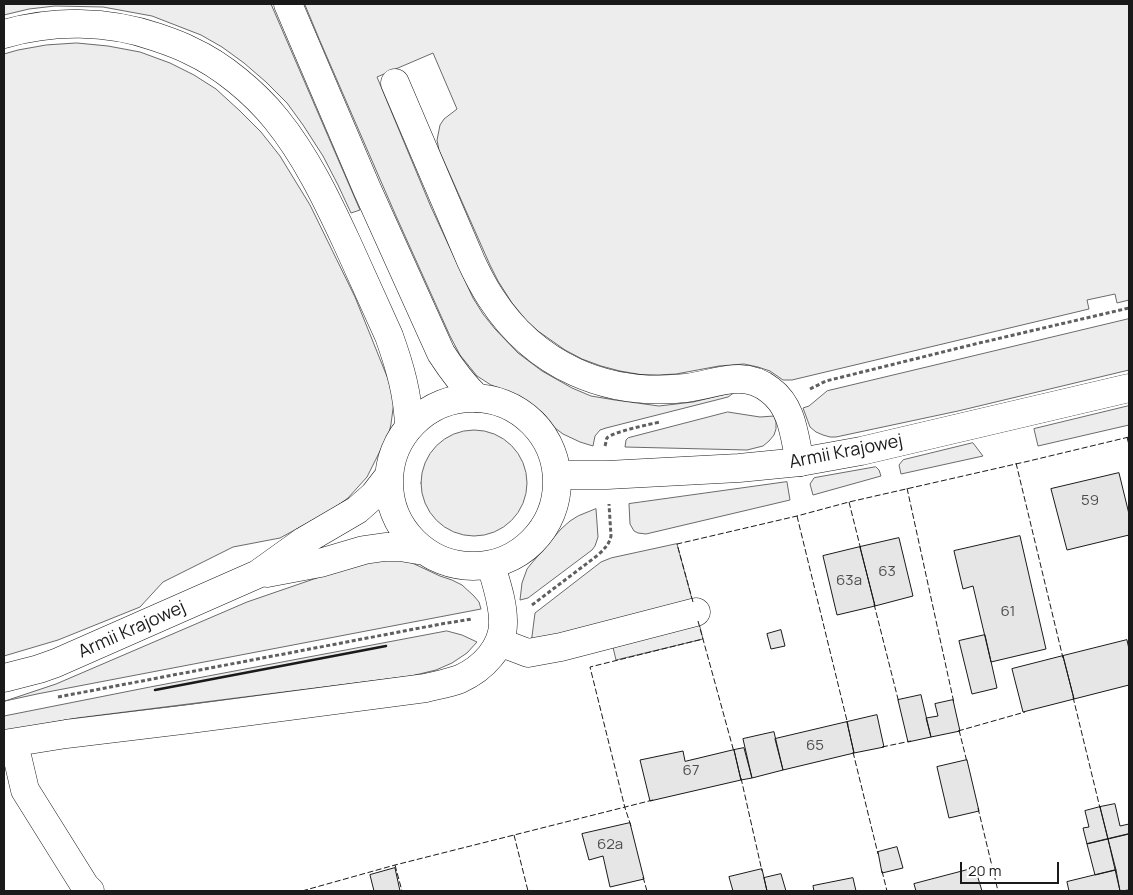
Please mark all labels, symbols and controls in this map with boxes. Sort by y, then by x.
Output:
street label: Armii Krajowej [787,430,905,474]
house number: 59 [1081,492,1099,510]
house number: 63 [878,563,896,581]
house number: 63a [836,572,862,590]
street label: Armii Krajowej [75,597,189,663]
house number: 61 [1001,603,1015,621]
house number: 65 [806,737,824,755]
house number: 67 [683,762,699,780]
house number: 62a [597,836,623,854]
scale bar [963,852,1062,884]
text: 20 m [968,860,1001,881]

